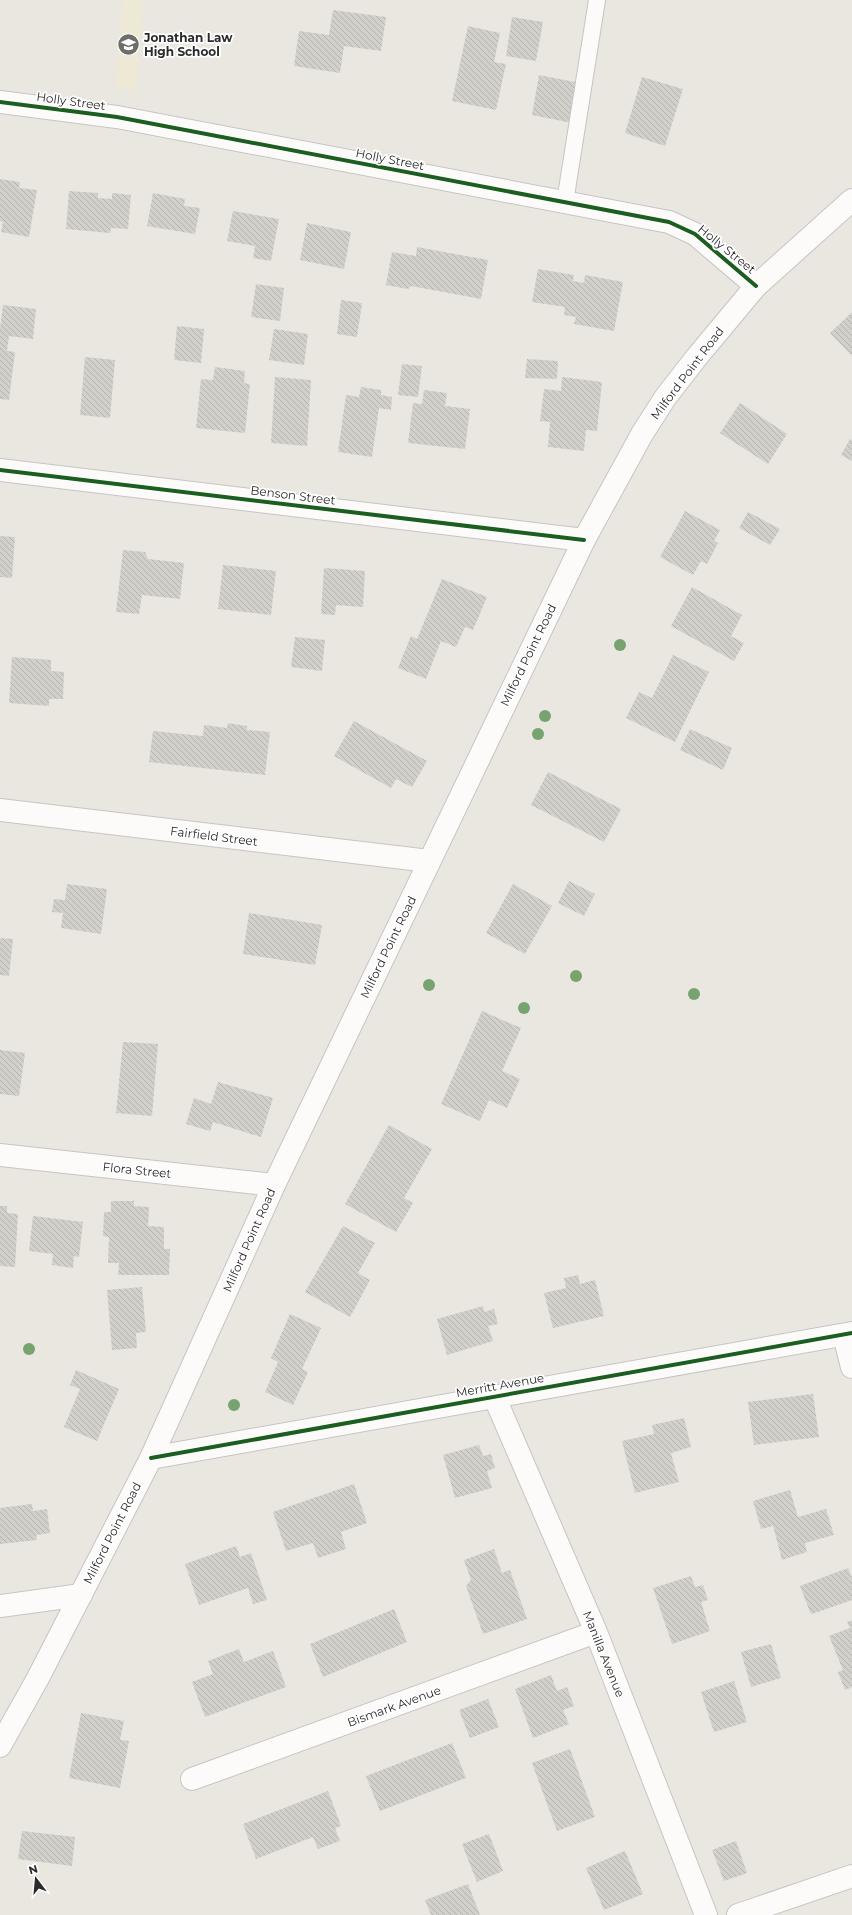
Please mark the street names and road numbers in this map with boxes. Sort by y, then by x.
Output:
street label: Holly Street [35,89,107,113]
street label: Holly Street [354,145,426,173]
street label: Holly Street [695,221,759,277]
street label: Milford Point Road [647,324,727,422]
street label: Benson Street [250,482,336,508]
street label: Milford Point Road [497,601,559,709]
street label: Fairfield Street [169,823,259,849]
street label: Milford Point Road [357,893,419,1001]
street label: Flora Street [102,1159,172,1181]
street label: Milford Point Road [219,1186,279,1294]
street label: Merritt Avenue [455,1370,545,1400]
street label: Milford Point Road [80,1480,144,1586]
street label: Manilla Avenue [580,1609,628,1699]
street label: Bismark Avenue [345,1682,443,1730]

